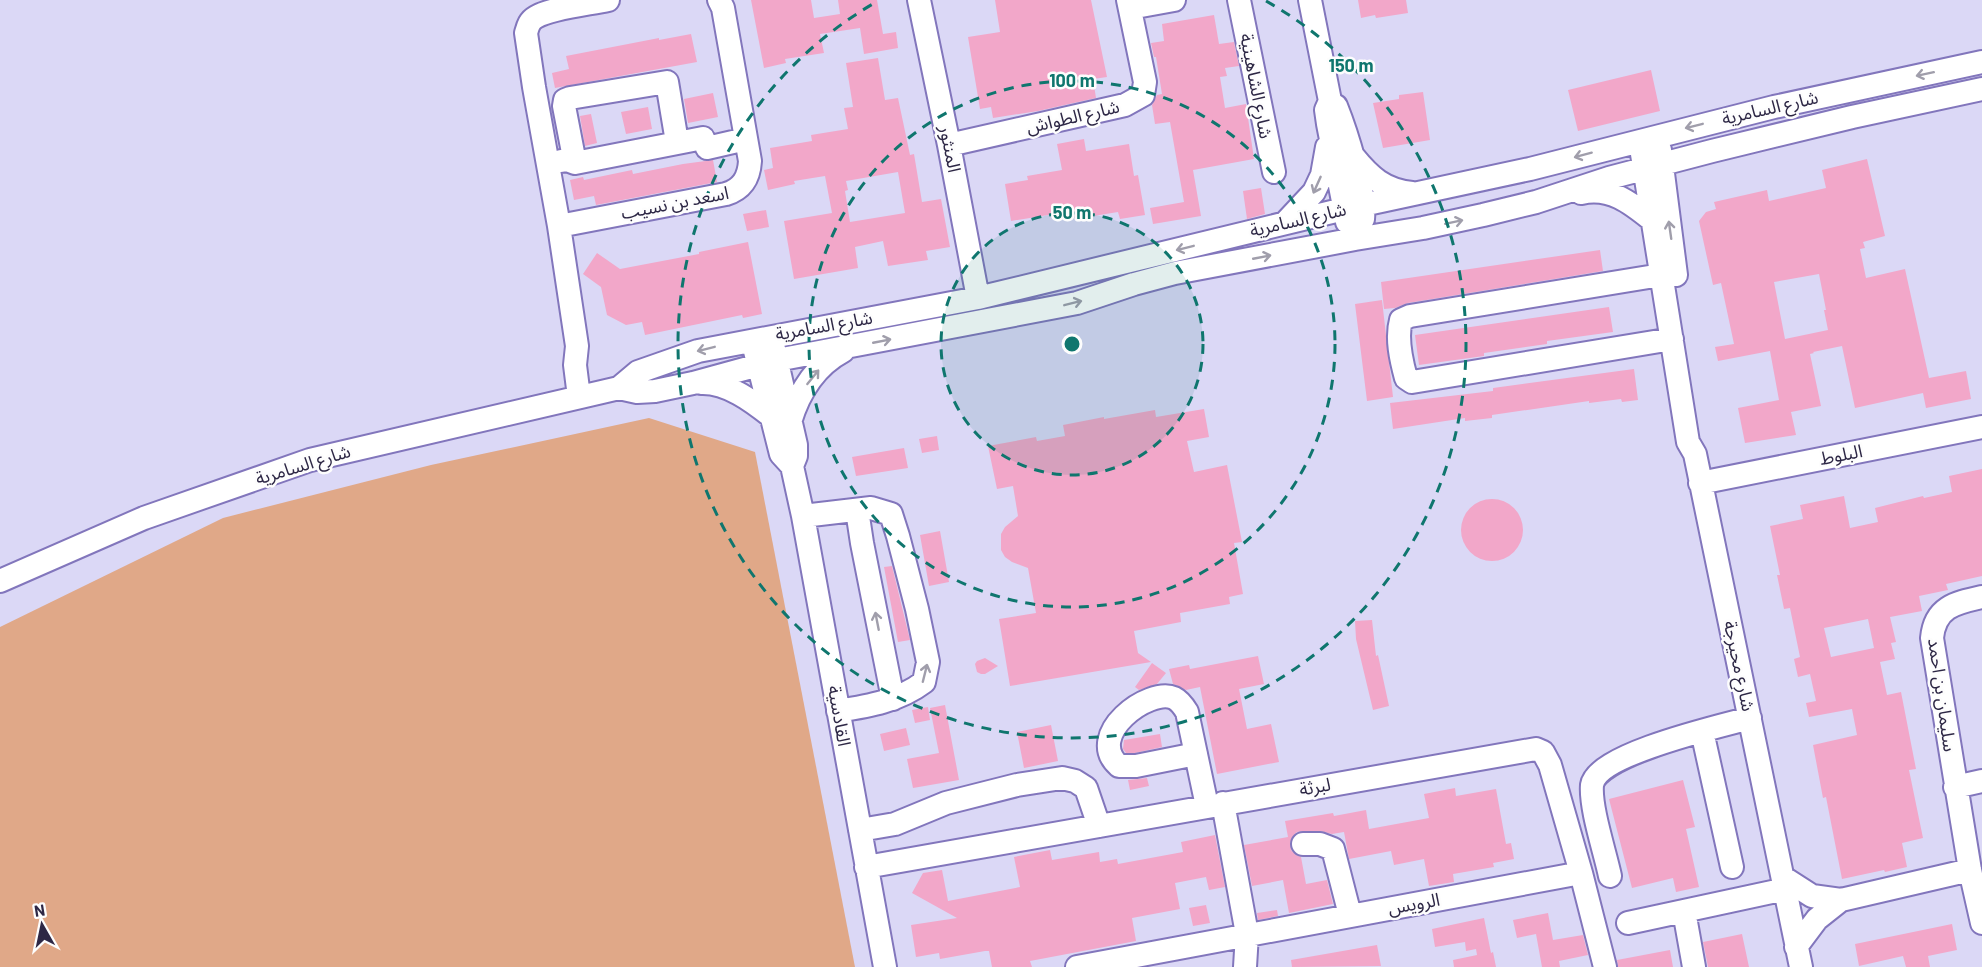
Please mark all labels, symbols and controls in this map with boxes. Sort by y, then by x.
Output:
street label: شارع الشاهينية [1232,31,1278,141]
text: 150 m [1329,54,1373,76]
text: 100 m [1049,69,1095,91]
one-way arrow [1916,69,1935,81]
street label: شارع السامرية [1719,85,1821,133]
street label: شارع الطواش [1024,95,1122,141]
one-way arrow [1685,121,1704,133]
street label: المنثور [934,122,966,174]
one-way arrow [1574,150,1593,162]
one-way arrow [1311,176,1322,194]
street label: اسعد بن نسيب [619,181,731,224]
street label: شارع السامرية [1247,197,1349,245]
text: 50 m [1053,201,1091,223]
one-way arrow [1444,215,1463,227]
one-way arrow [1665,221,1676,240]
one-way arrow [1175,242,1194,254]
one-way arrow [1252,251,1271,262]
one-way arrow [1063,297,1082,309]
street label: شارع السامرية [773,306,875,348]
centre of rings [1062,334,1082,354]
one-way arrow [871,335,891,346]
one-way arrow [697,343,716,355]
one-way arrow [806,369,819,385]
street label: شارع السامرية [252,439,354,493]
street label: البلوط [1817,439,1864,470]
one-way arrow [871,612,882,631]
street label: شارع محيرجة [1716,618,1760,714]
street label: سليمان بن احمد [1923,637,1962,753]
one-way arrow [920,664,931,683]
street label: القادسية [824,684,856,748]
street label: لبرثة [1297,772,1332,801]
street label: الرويس [1386,888,1442,919]
north arrow [12,895,72,955]
text: N [33,899,46,920]

